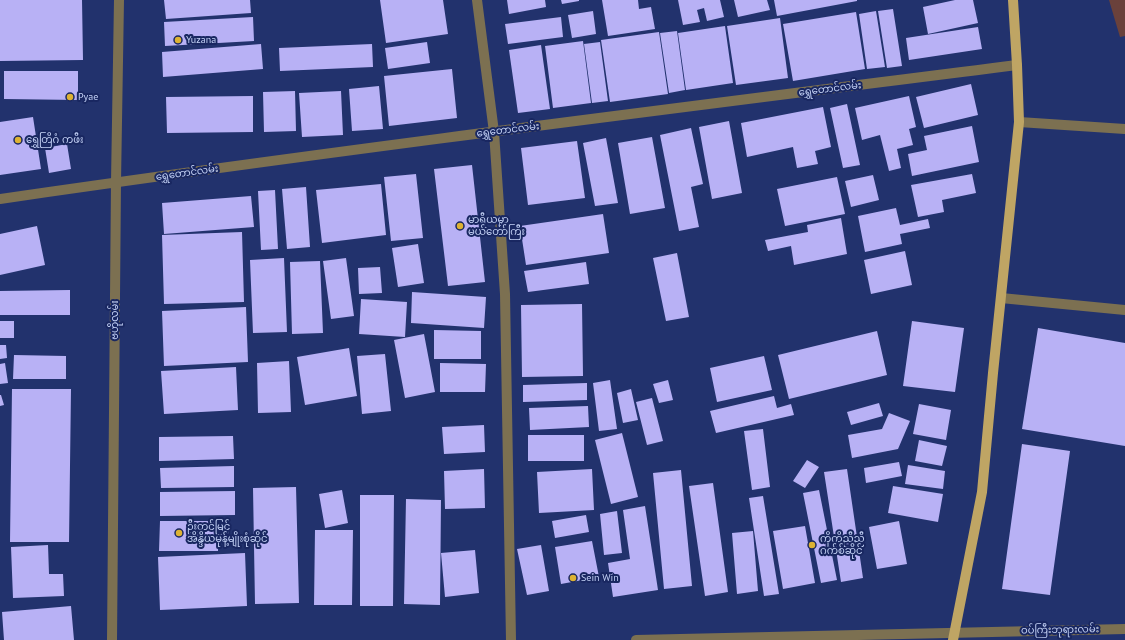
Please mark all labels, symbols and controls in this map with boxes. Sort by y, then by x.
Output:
place label: Yuzana [186,34,216,46]
marker: Yuzana [173,35,183,45]
street label: ရွှေတောင်လမ်း [798,79,862,99]
place label: Pyae [78,91,98,103]
marker: Pyae [65,92,75,102]
street label: ရွှေတောင်လမ်း [476,120,540,140]
place label: ရွှေတြိဂံ ကဖီး [26,134,83,146]
marker: ရွှေတြိဂံ ကဖီး [13,135,23,145]
street label: ရွှေတောင်လမ်း [155,163,219,183]
place label: မာရီယမ္မာ မယ်တော်ကြီး [468,214,525,238]
marker: မာရီယမ္မာ မယ်တော်ကြီး [455,221,465,231]
street label: ဗဟိုလမ်း [109,300,121,340]
place label: ဦးတင်မြင့် အိန္ဒိယမုန့်မျိုးစုံဆိုင် [187,521,268,544]
marker: ဦးတင်မြင့် အိန္ဒိယမုန့်မျိုးစုံဆိုင် [174,528,184,538]
place label: ကိုကိုညီညီ ဂက်စ်ဆိုင် [820,533,865,556]
marker: ကိုကိုညီညီ ဂက်စ်ဆိုင် [807,540,817,550]
place label: Sein Win [581,572,619,584]
marker: Sein Win [568,573,578,583]
street label: ဝပ်ကြီးဘုရားလမ်း [1021,623,1099,637]

